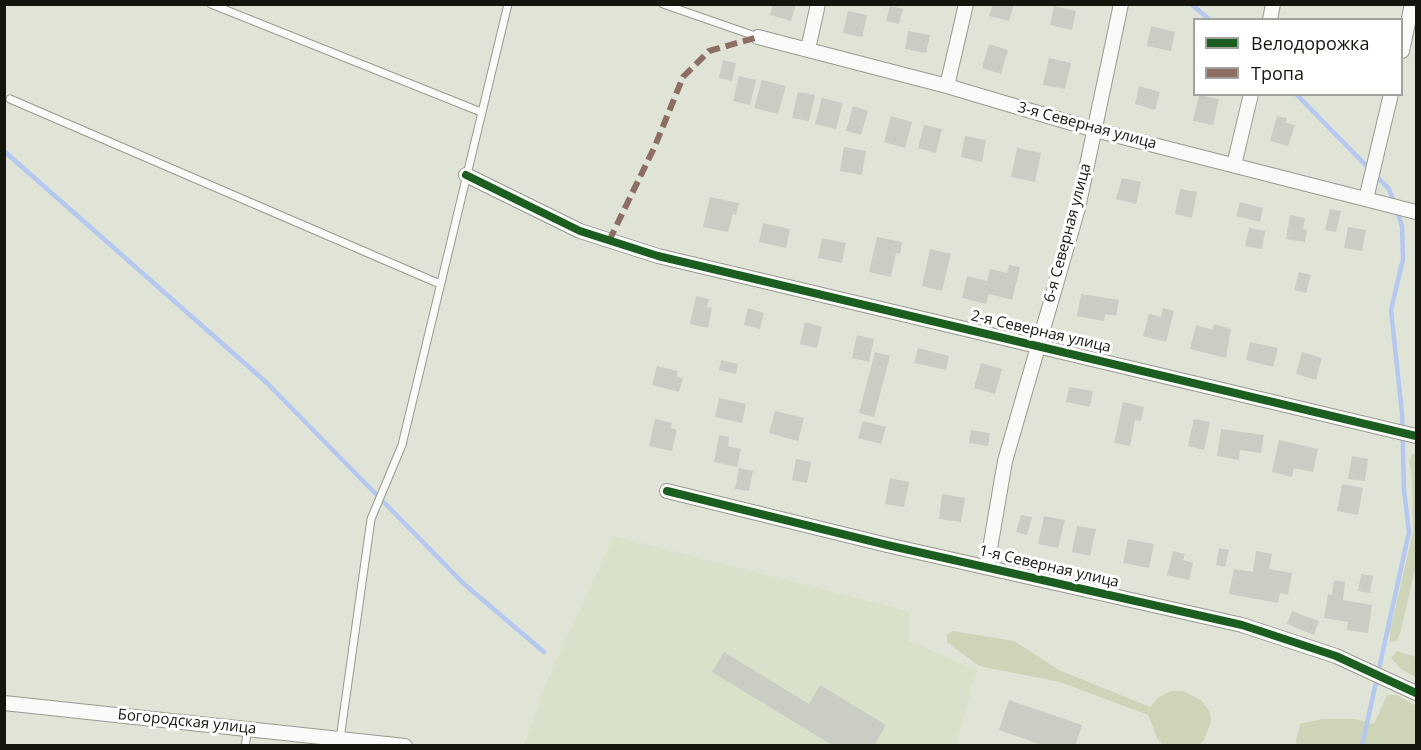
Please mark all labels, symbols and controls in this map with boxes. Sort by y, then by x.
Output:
legend [1193,18,1403,96]
text: Велодорожка [1251,31,1369,55]
text: Тропа [1251,61,1304,85]
street label: 3-я Северная улица [1016,99,1158,153]
street label: 6-я Северная улица [1041,162,1095,304]
street label: 2-я Северная улица [969,307,1113,357]
street label: 1-я Северная улица [977,542,1121,592]
street label: Богородская улица [117,706,257,738]

